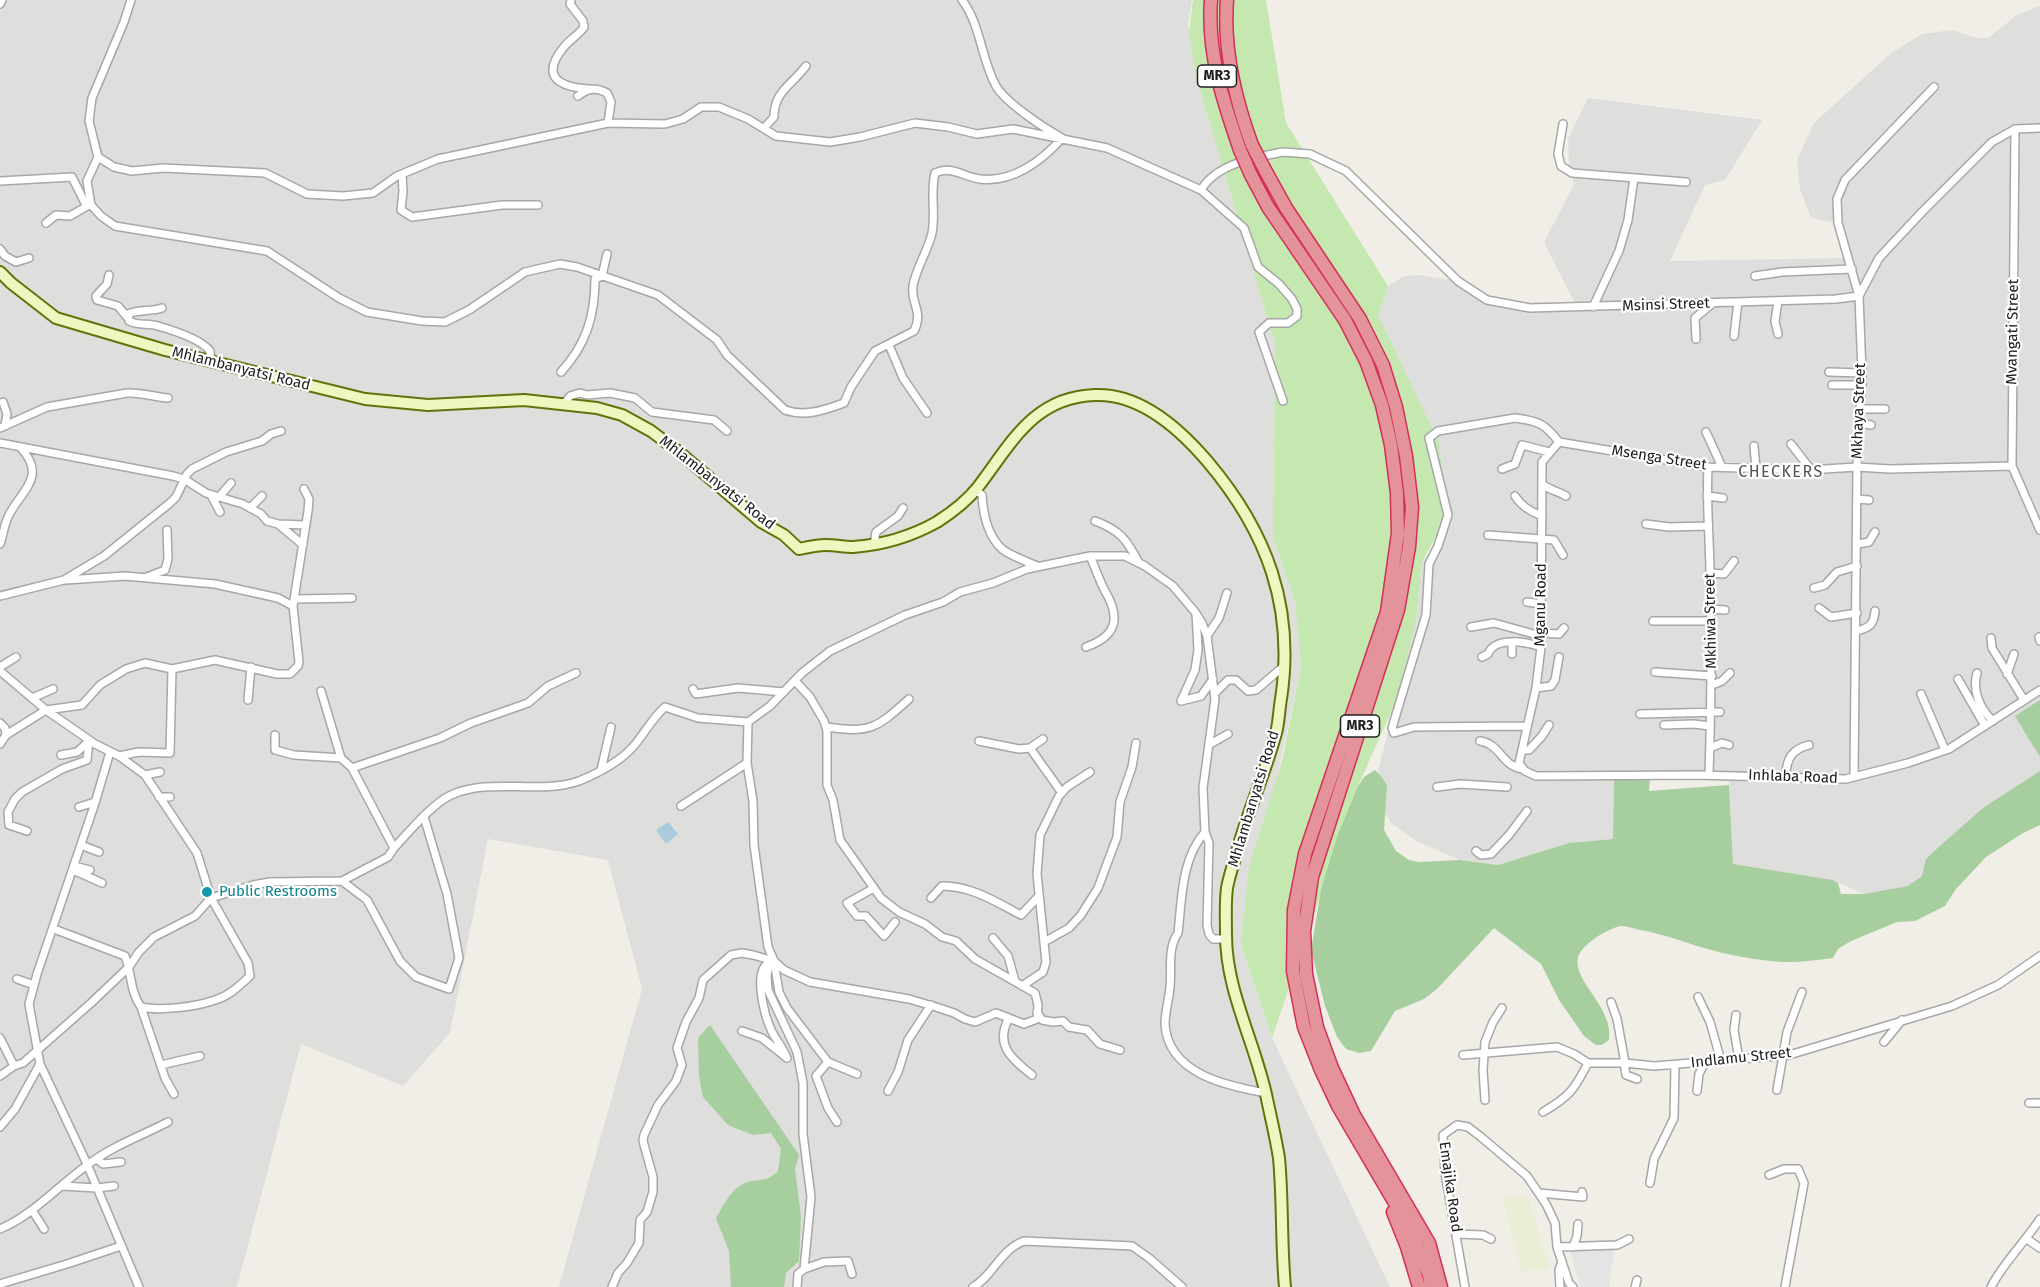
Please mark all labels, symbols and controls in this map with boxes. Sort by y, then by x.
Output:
road number: MR3 [1198,65,1236,87]
street label: Mvangati Street [2003,279,2023,385]
street label: Msinsi Street [1622,294,1710,316]
street label: Mhlambanyatsi Road [170,343,312,395]
street label: Mkhaya Street [1848,363,1870,459]
street label: Mhlambanyatsi Road [656,432,778,534]
street label: Msenga Street [1610,442,1708,474]
district label: CHECKERS [1738,463,1824,483]
street label: Mganu Road [1531,563,1551,647]
street label: Mkhiwa Street [1701,573,1721,669]
road number: MR3 [1340,715,1380,737]
street label: Mhlambanyatsi Road [1225,729,1283,869]
street label: Inhlaba Road [1748,766,1838,788]
place label: Public Restrooms [219,883,337,901]
marker: Public Restrooms [200,885,214,899]
street label: Indlamu Street [1690,1044,1792,1072]
street label: Emajika Road [1435,1141,1465,1233]

